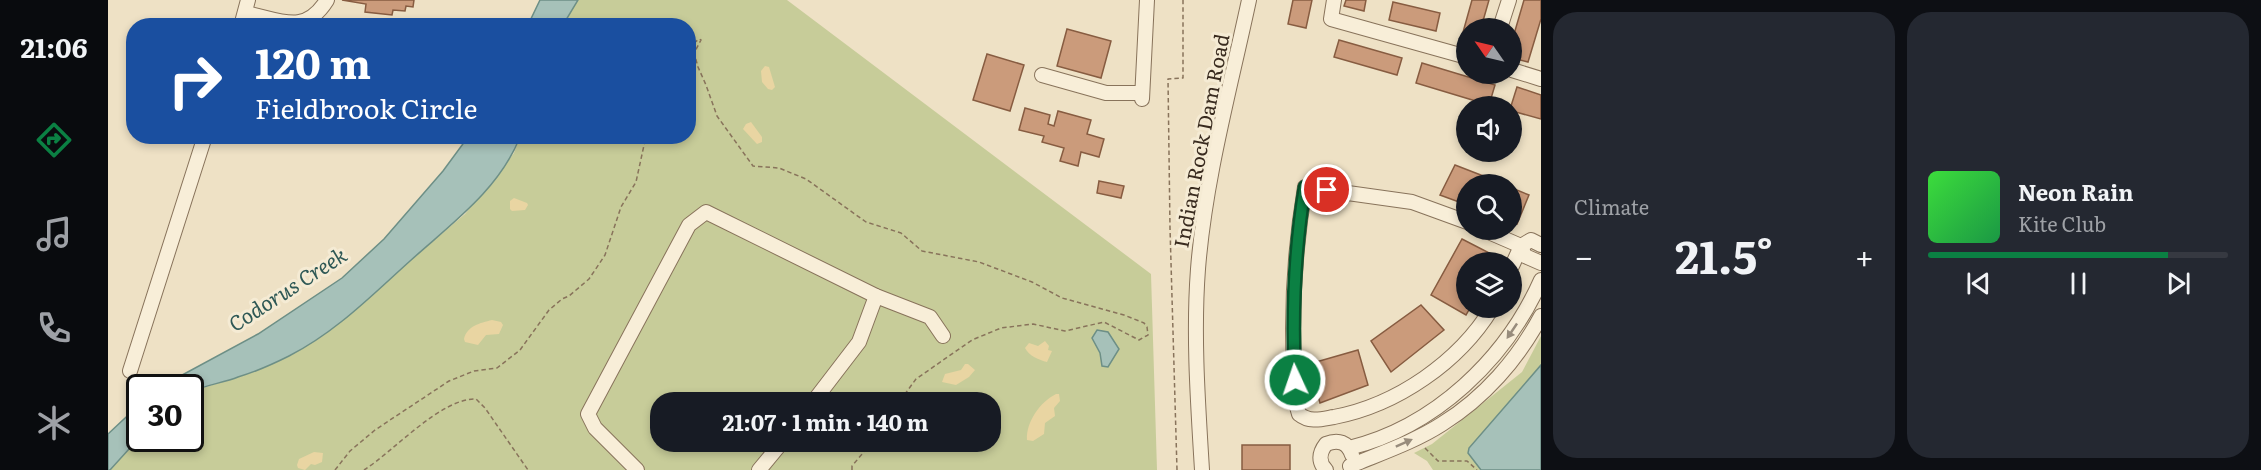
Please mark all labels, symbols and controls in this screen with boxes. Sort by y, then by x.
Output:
north arrow [1456,18,1522,84]
map controls [1456,18,1522,318]
text: 21:06 [21,26,87,66]
text: 120 m [255,30,371,92]
street label: Indian Rock Dam Road [1165,31,1236,250]
icon: right [156,42,234,120]
text: Fieldbrook Circle [255,87,478,127]
button: sound [1456,96,1522,162]
icon: directions [33,119,75,161]
pin [1301,164,1352,215]
icon: arrive [1310,173,1343,206]
button: search [1456,174,1522,240]
text: Neon Rain [2018,175,2134,208]
text: Climate [1574,191,1649,221]
text: Kite Club [2018,208,2106,238]
icon: music [33,213,75,255]
text: 21.5° [1675,221,1773,288]
text: − [1574,230,1593,279]
text: + [1855,230,1874,279]
water label: Codorus Creek [221,238,352,338]
button: layers [1456,252,1522,318]
icon: previous [1962,267,1995,300]
icon: pause [2062,267,2095,300]
icon: next [2162,267,2195,300]
icon: phone [33,307,75,349]
one-way arrow [1507,323,1518,339]
position arrow [1263,348,1327,412]
speed limit sign: 30 [126,374,204,452]
icon: climate [33,402,75,444]
text: 21:07 · 1 min · 140 m [723,405,928,438]
one-way arrow [1396,439,1413,448]

